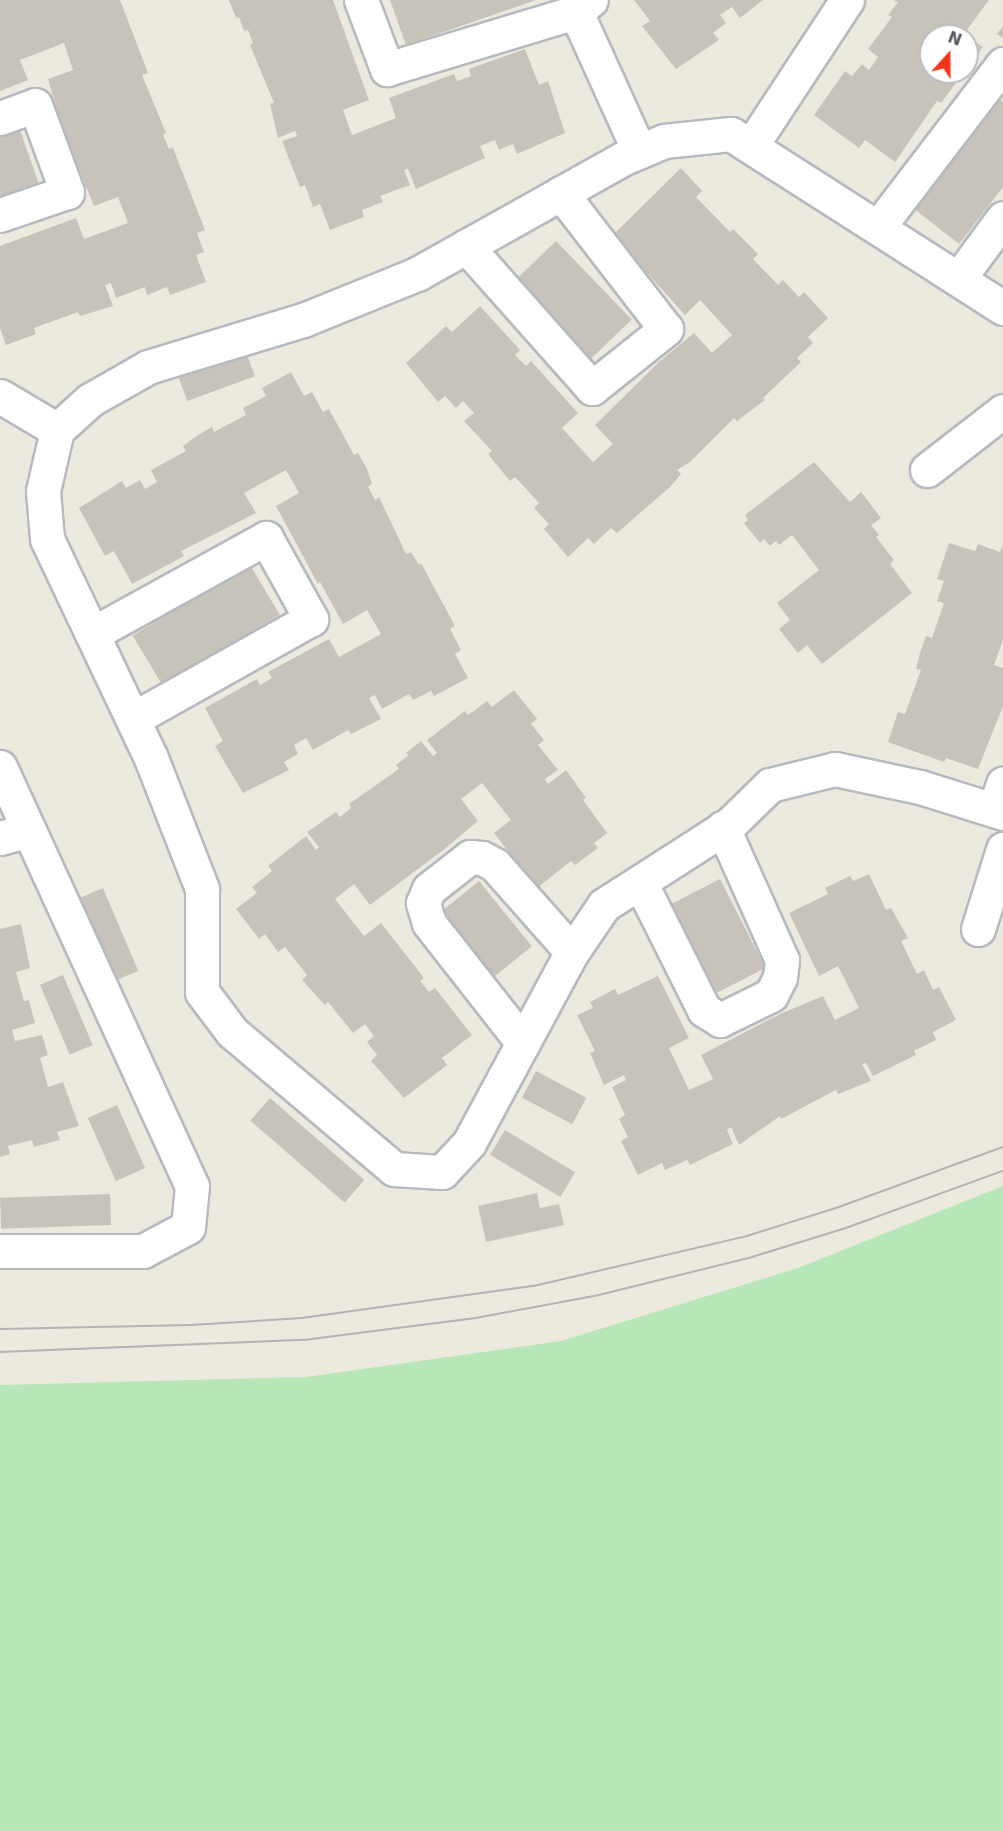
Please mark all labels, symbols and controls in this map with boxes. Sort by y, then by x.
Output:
north arrow [919,24,979,84]
text: N [945,27,965,50]

